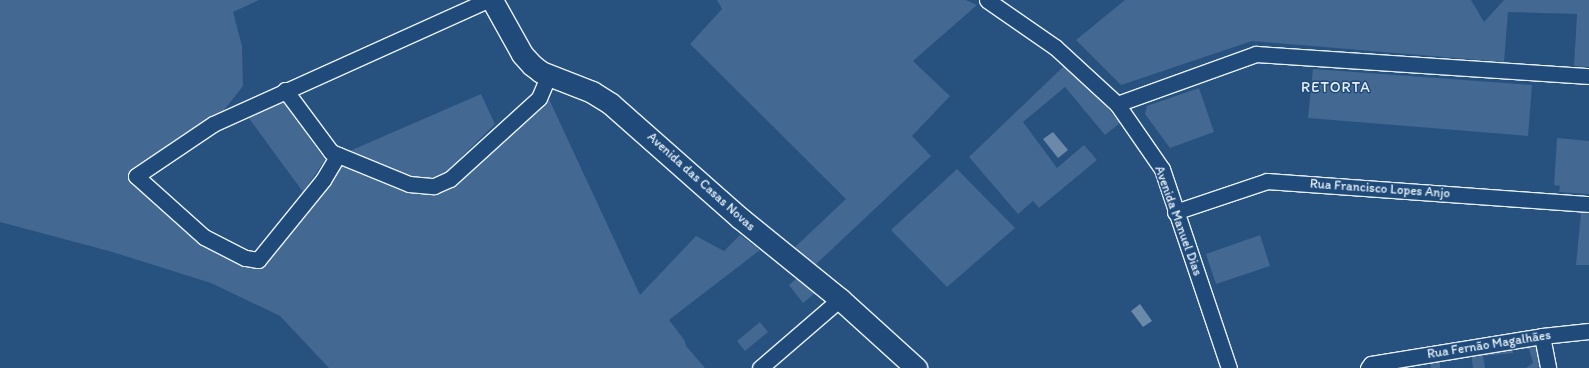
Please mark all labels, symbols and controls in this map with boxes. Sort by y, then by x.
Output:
district label: RETORTA [1301,79,1371,97]
street label: Avenida das Casas Novas [644,129,758,235]
street label: Avenida Manuel Dias [1151,164,1205,278]
street label: Rua Francisco Lopes Anjo [1309,176,1451,202]
street label: Rua Fernão Magalhães [1426,328,1552,362]

